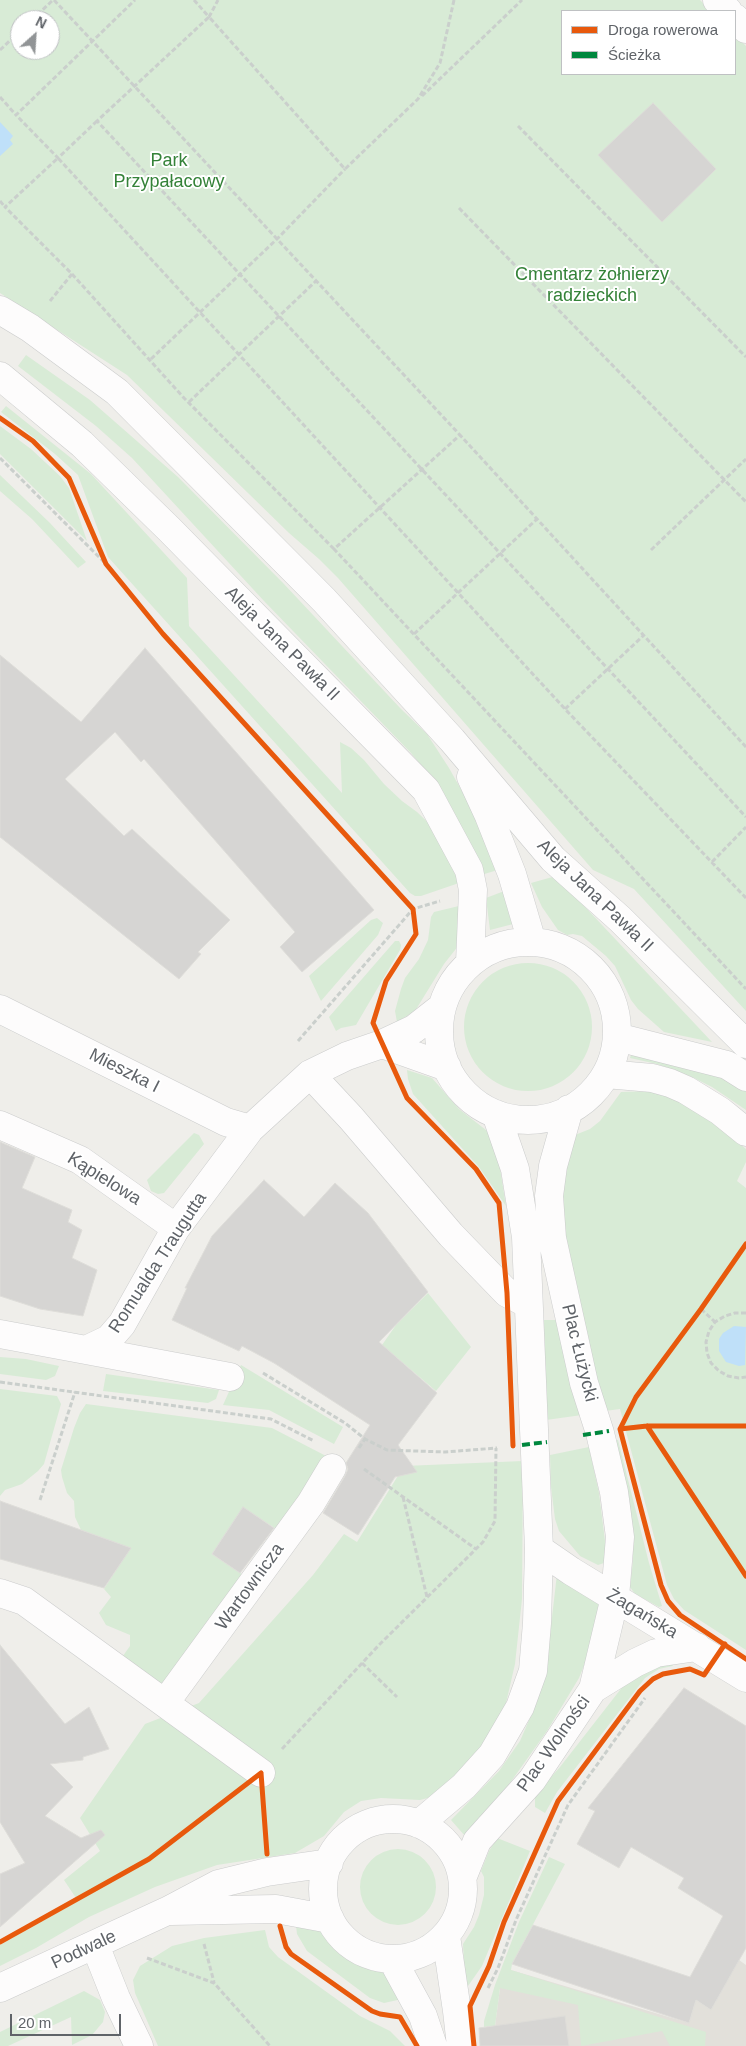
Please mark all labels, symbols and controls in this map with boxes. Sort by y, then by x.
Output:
north arrow [10,10,60,60]
legend [561,10,736,75]
text: N [33,13,49,32]
text: Droga rowerowa [608,21,718,38]
text: Ścieżka [608,46,661,63]
park label: Park Przypałacowy [113,150,225,192]
park label: Cmentarz żołnierzy radzieckich [515,264,669,306]
street label: Aleja Jana Pawła II [220,582,344,706]
street label: Aleja Jana Pawła II [532,835,658,957]
street label: Mieszka I [85,1044,163,1098]
street label: Kąpielowa [63,1148,145,1210]
street label: Romualda Traugutta [104,1189,212,1337]
street label: Plac Łużycki [556,1302,602,1404]
street label: Wartownicza [211,1539,289,1635]
street label: Żagańska [603,1584,681,1644]
street label: Plac Wolności [513,1692,595,1796]
street label: Podwale [48,1926,120,1974]
scale bar [12,2004,124,2036]
text: 20 m [18,2014,51,2031]

